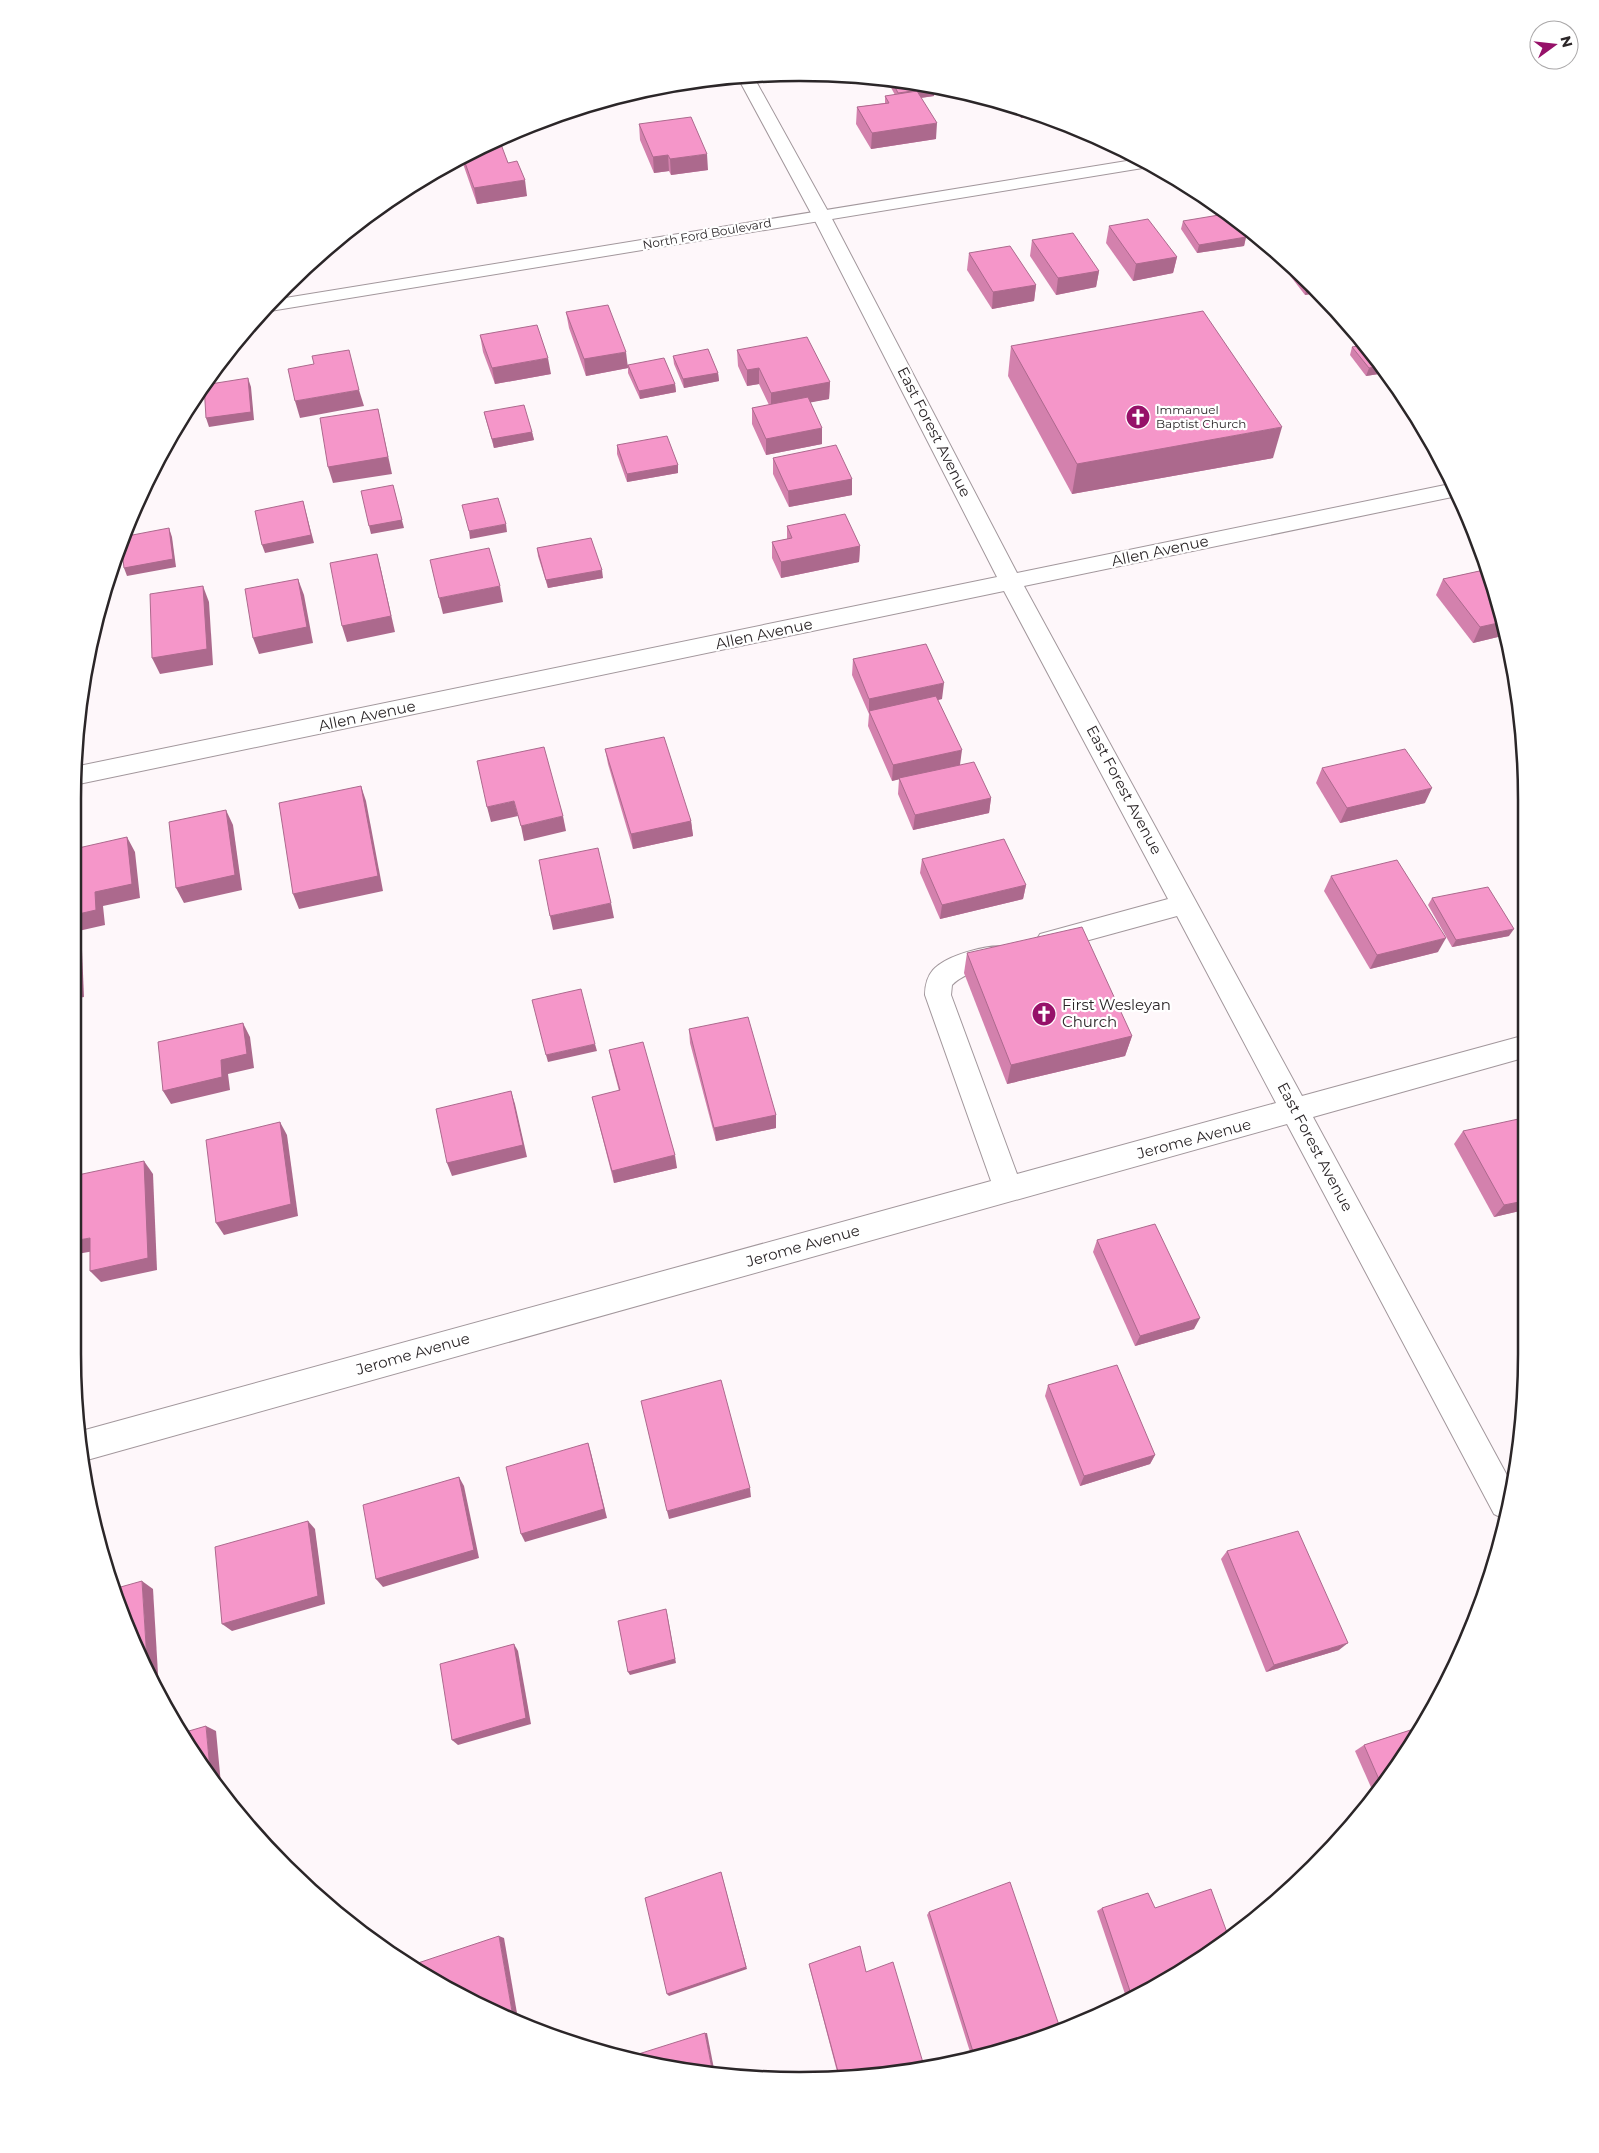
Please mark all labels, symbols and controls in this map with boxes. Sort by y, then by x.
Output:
north arrow [1529,20,1579,70]
text: N [1556,34,1577,49]
street label: North Ford Boulevard [641,215,772,252]
street label: East Forest Avenue [893,363,976,500]
place label: Immanuel Baptist Church [1156,402,1246,431]
church icon: Immanuel Baptist Church [1125,404,1151,430]
street label: Allen Avenue [1110,531,1210,570]
street label: Allen Avenue [714,614,814,653]
street label: Allen Avenue [317,696,417,735]
street label: East Forest Avenue [1082,722,1167,858]
place label: First Wesleyan Church [1062,995,1171,1031]
church icon: First Wesleyan Church [1031,1001,1057,1027]
street label: East Forest Avenue [1273,1079,1358,1215]
street label: Jerome Avenue [1134,1114,1253,1163]
street label: Jerome Avenue [743,1220,862,1271]
street label: Jerome Avenue [353,1328,472,1379]

